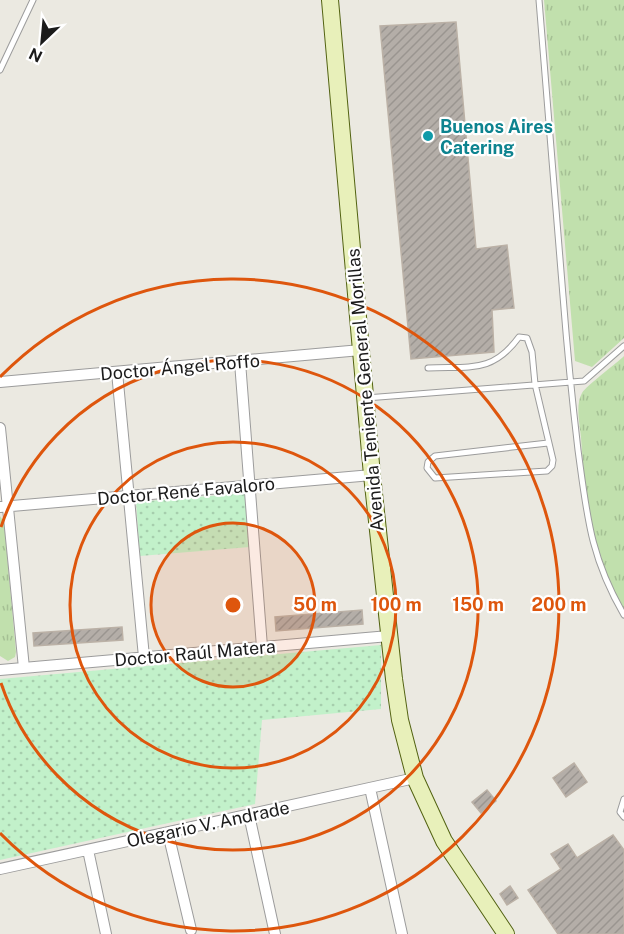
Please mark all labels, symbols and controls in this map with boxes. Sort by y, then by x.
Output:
north arrow [12,12,72,72]
text: N [26,44,45,66]
place label: Buenos Aires Catering [440,116,553,158]
marker: Buenos Aires Catering [421,129,435,143]
street label: Avenida Teniente General Morillas [342,248,388,532]
street label: Doctor Ángel Roffo [99,349,261,384]
street label: Doctor René Favaloro [96,473,276,509]
text: 50 m [293,594,337,615]
text: 100 m [370,594,422,615]
text: 150 m [452,594,504,615]
text: 200 m [532,594,586,615]
centre of rings [223,595,243,615]
street label: Doctor Raúl Matera [113,635,277,671]
street label: Olegario V. Andrade [125,796,291,852]

